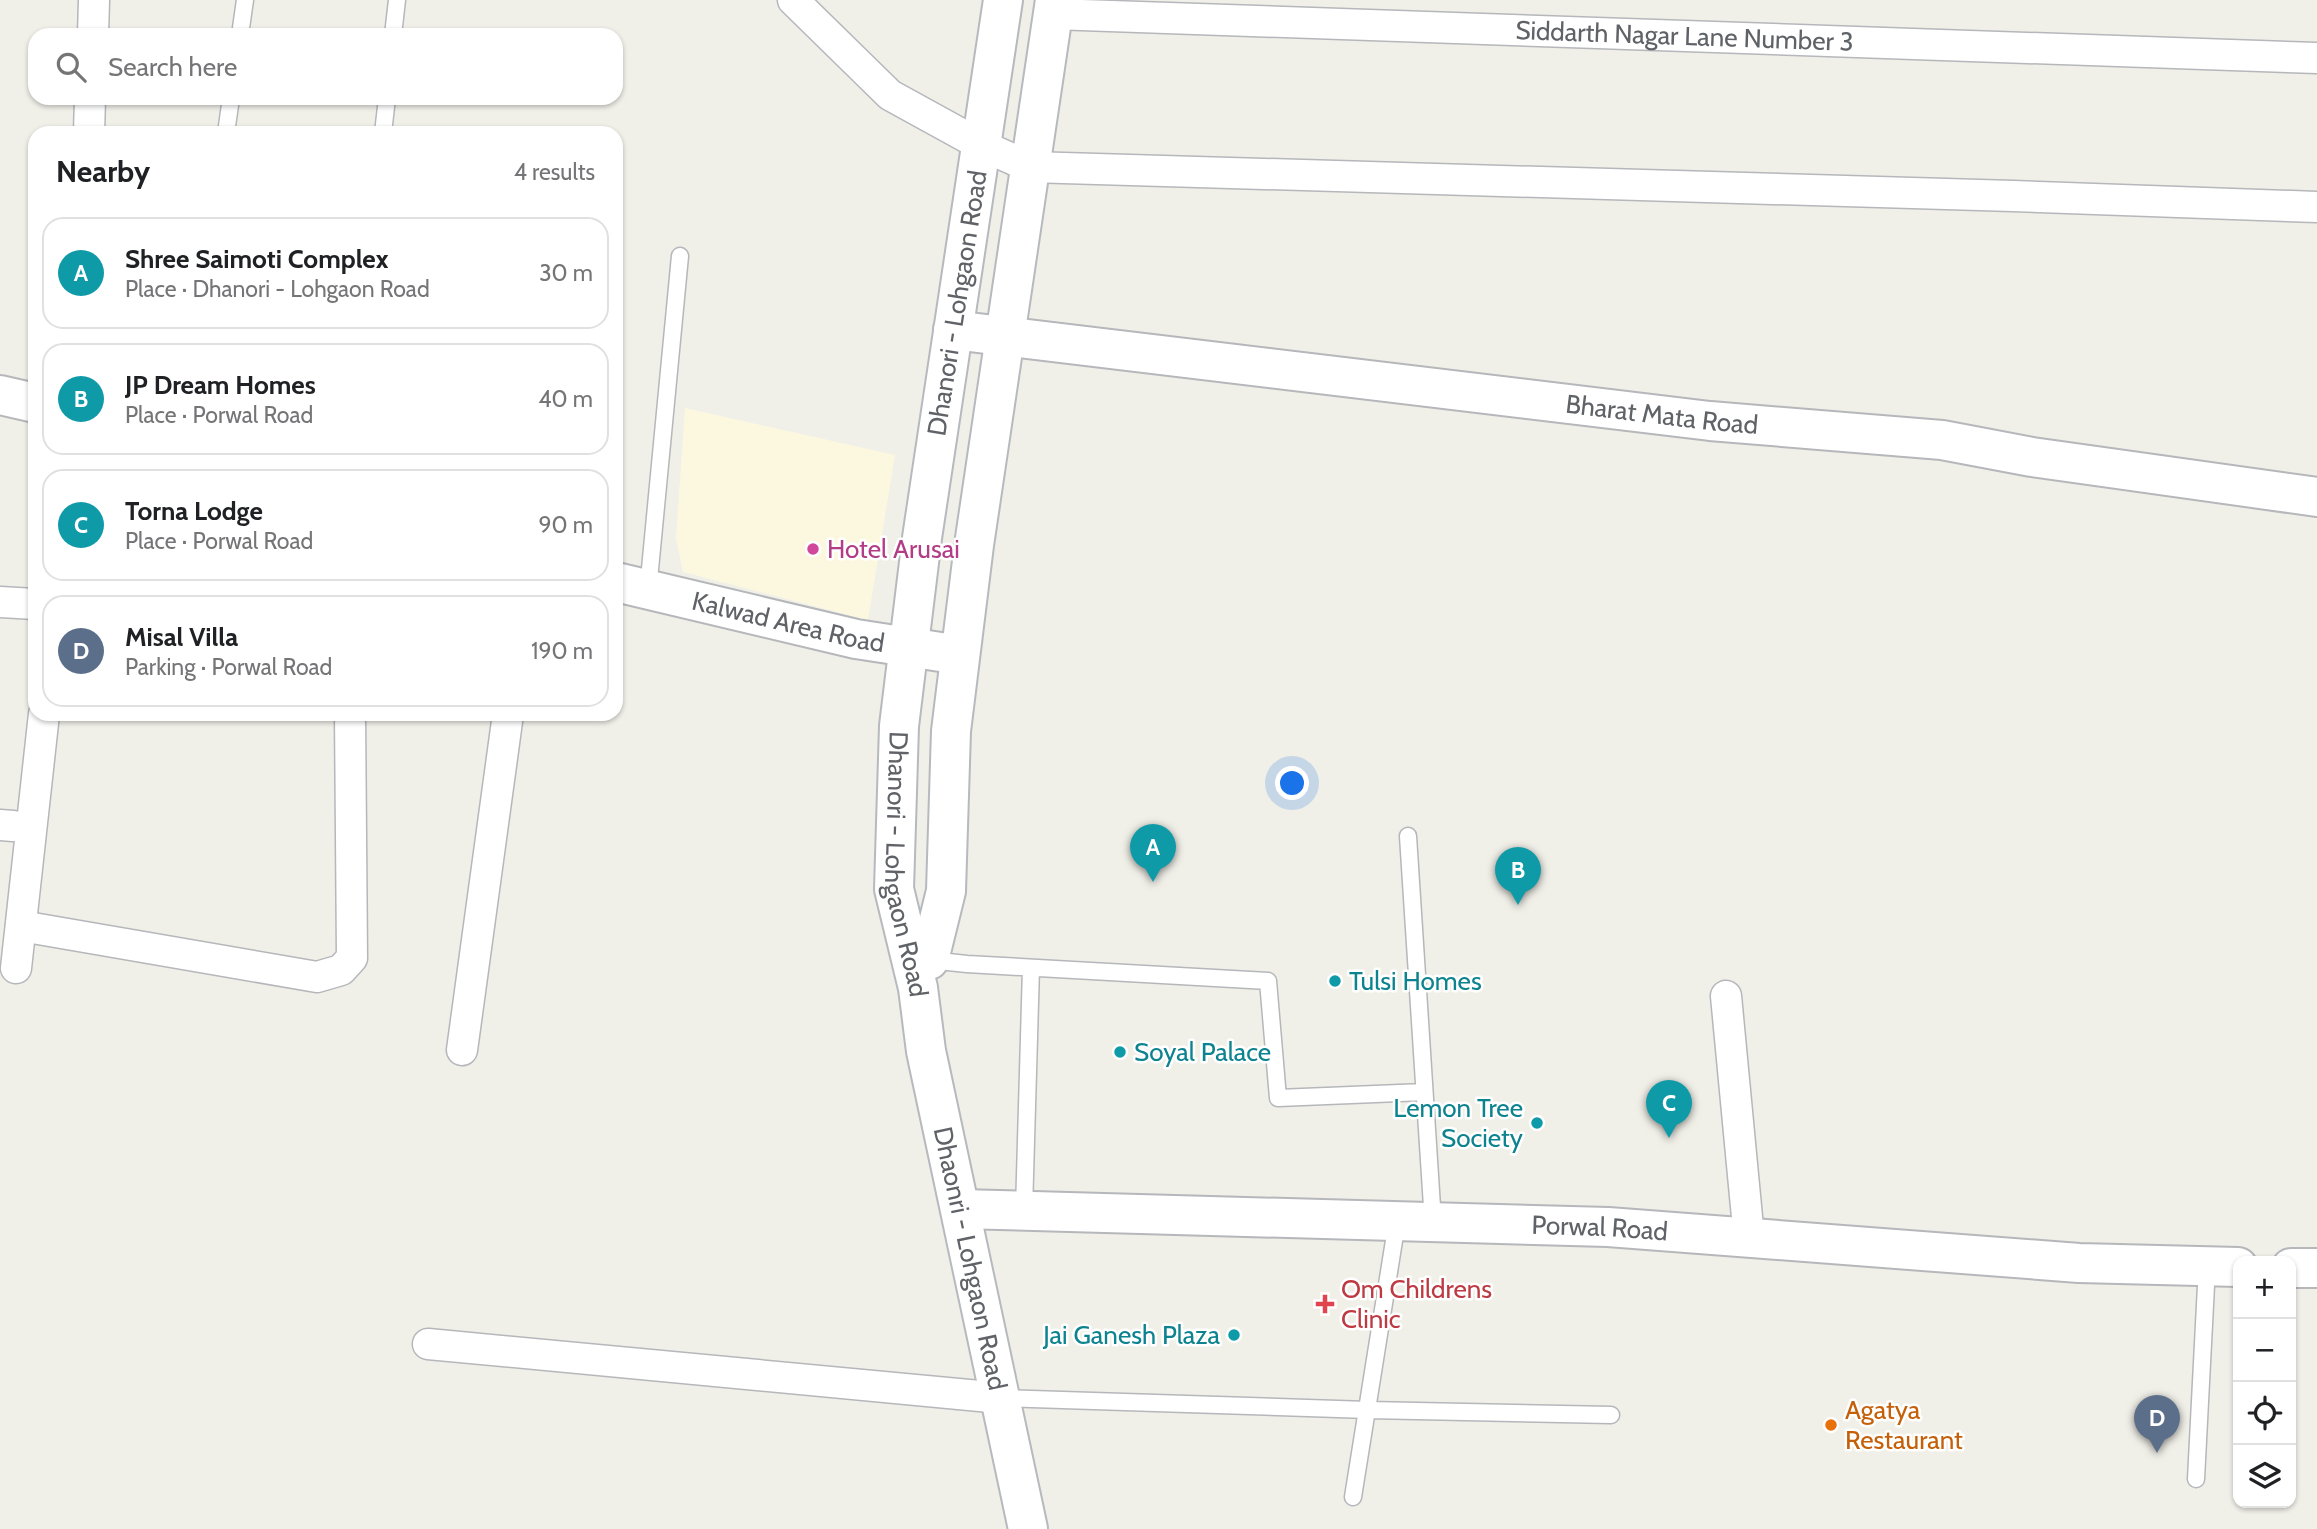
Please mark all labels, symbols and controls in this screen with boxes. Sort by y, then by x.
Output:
street label: Siddarth Nagar Lane Number 3 [1515,14,1854,58]
search box [28,28,623,105]
icon: search [52,48,90,86]
text: Search here [108,51,237,83]
text: Nearby [56,153,150,190]
text: 4 results [514,158,595,186]
street label: Dhanori - Lohgaon Road [920,168,994,438]
text: Shree Saimoti Complex [125,243,388,275]
text: A [74,259,88,287]
text: 30 m [539,259,593,287]
text: Place · Dhanori - Lohgaon Road [125,275,430,303]
text: JP Dream Homes [125,369,316,401]
text: B [74,385,88,413]
text: 40 m [538,385,593,413]
street label: Bharat Mata Road [1564,388,1759,441]
text: Place · Porwal Road [125,401,313,429]
text: Torna Lodge [125,495,263,527]
text: C [74,511,88,539]
text: 90 m [539,511,593,539]
text: Place · Porwal Road [125,527,313,555]
place label: Hotel Arusai [827,533,960,565]
marker: Hotel Arusai [805,541,821,557]
street label: Kalwad Area Road [689,585,887,659]
text: Misal Villa [125,621,238,653]
text: D [73,637,89,665]
text: 190 m [531,637,593,665]
text: Parking · Porwal Road [125,653,332,681]
street label: Dhanori - Lohgaon Road [877,731,935,999]
your location [1275,766,1309,800]
pin: A [1130,824,1176,882]
pin: B [1495,847,1541,905]
place label: Tulsi Homes [1349,965,1482,997]
marker: Tulsi Homes [1327,973,1343,989]
place label: Soyal Palace [1134,1036,1271,1068]
marker: Soyal Palace [1112,1044,1128,1060]
pin: C [1646,1080,1692,1138]
place label: Lemon Tree Society [1393,1092,1523,1154]
marker: Lemon Tree Society [1529,1115,1545,1131]
street label: Dhaonri - Lohgaon Road [927,1124,1014,1393]
street label: Porwal Road [1531,1209,1669,1248]
map controls [2233,1256,2296,1508]
button: + [2233,1256,2296,1319]
place label: Om Childrens Clinic [1341,1273,1492,1335]
marker: Om Childrens Clinic [1315,1294,1335,1314]
place label: Jai Ganesh Plaza [1042,1319,1221,1351]
button: − [2233,1319,2296,1382]
marker: Jai Ganesh Plaza [1226,1327,1242,1343]
button: locate [2233,1382,2296,1445]
place label: Agatya Restaurant [1845,1394,1963,1456]
pin: D [2134,1395,2180,1453]
marker: Agatya Restaurant [1823,1417,1839,1433]
button: layers [2233,1445,2296,1508]

